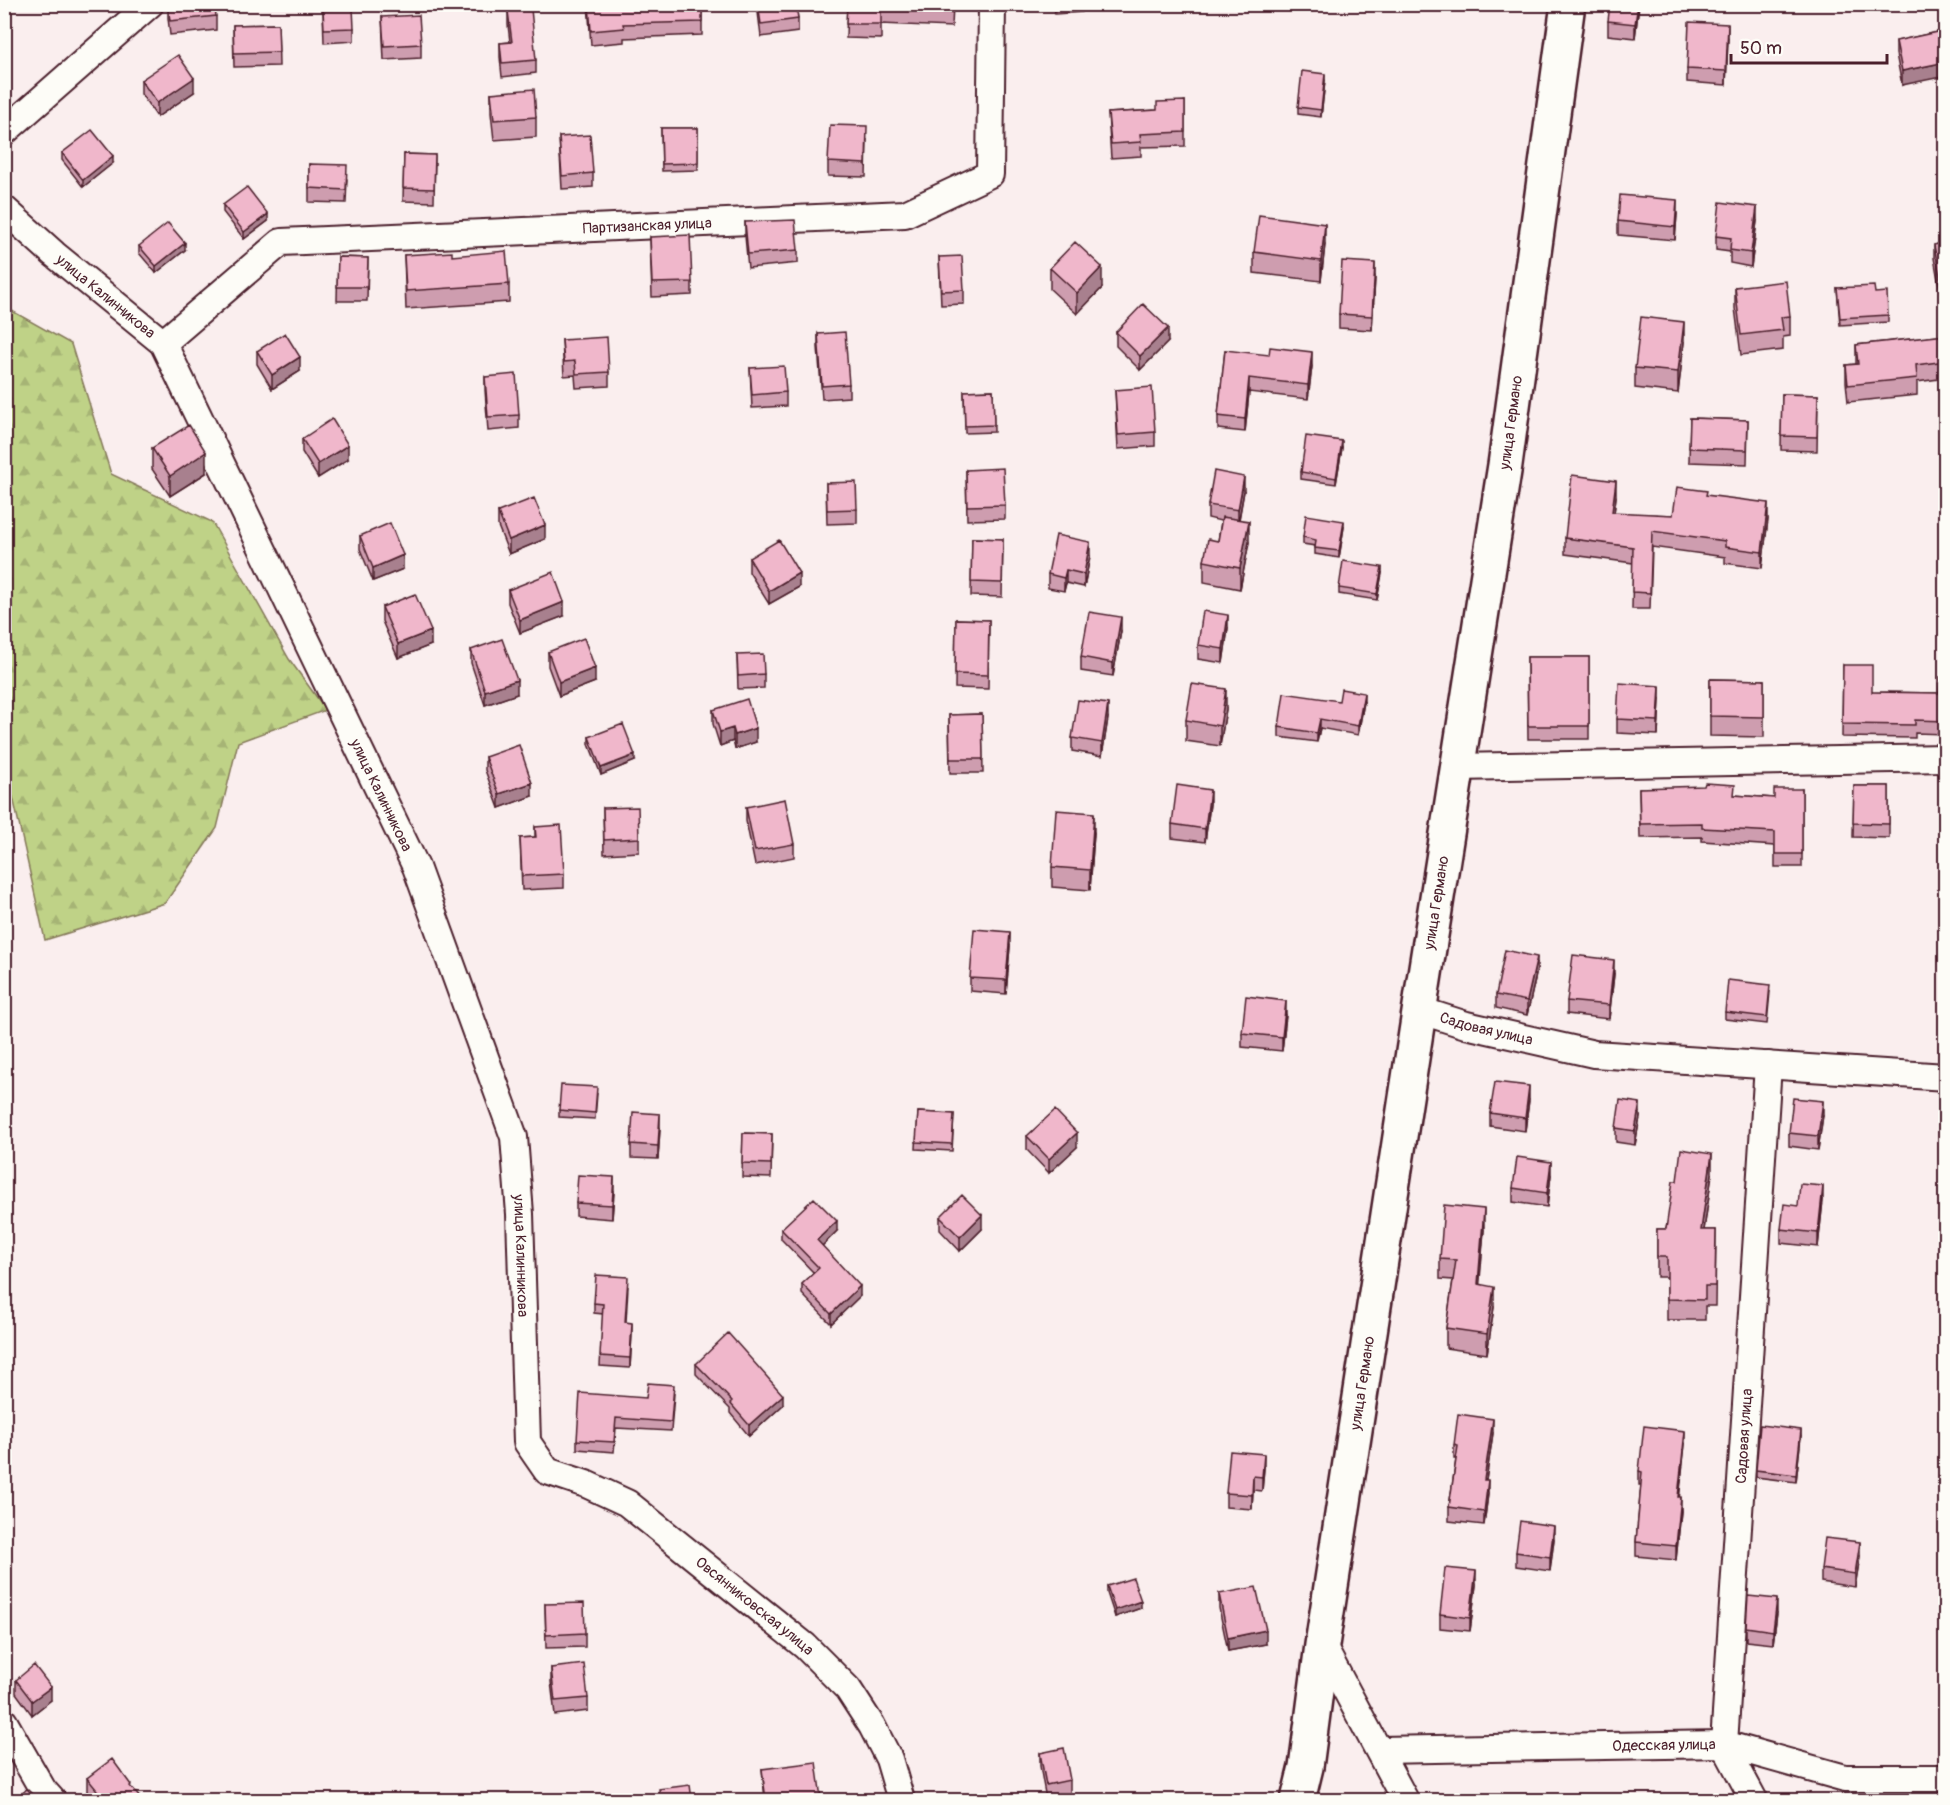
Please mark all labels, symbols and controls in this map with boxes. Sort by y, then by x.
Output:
scale bar [1731,27,1887,65]
text: 50 m [1740,37,1782,60]
street label: Партизанская улица [582,214,712,238]
street label: улица Калинникова [51,250,159,343]
street label: улица Германо [1495,374,1527,472]
street label: улица Калинникова [345,735,416,855]
street label: улица Германо [1420,855,1453,952]
street label: Садовая улица [1437,1008,1535,1050]
street label: улица Калинникова [508,1193,532,1317]
street label: улица Германо [1346,1335,1379,1432]
street label: Садовая улица [1732,1388,1757,1484]
street label: Овсянниковская улица [691,1553,818,1659]
street label: Одесская улица [1612,1735,1716,1756]

